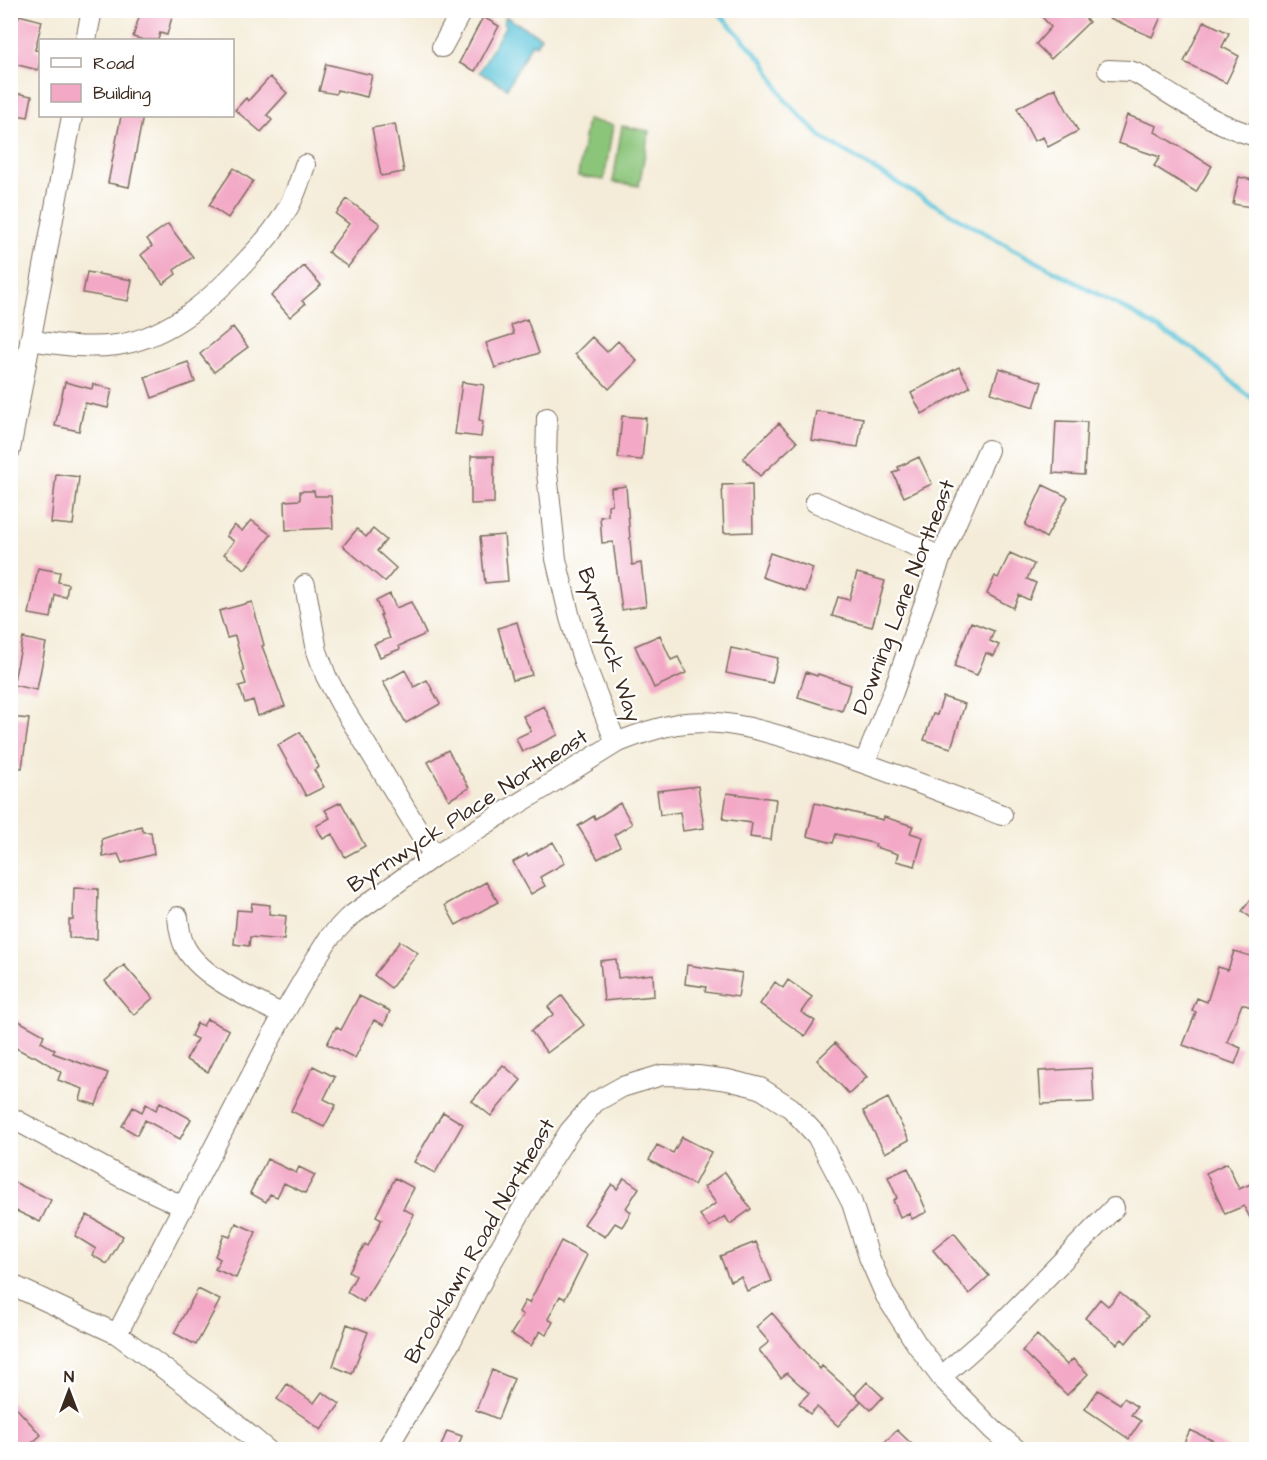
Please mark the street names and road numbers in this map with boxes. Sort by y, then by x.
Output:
street label: Downing Lane Northeast [845,475,964,719]
street label: Byrnwyck Way [568,564,649,727]
street label: Byrnwyck Place Northeast [342,721,595,901]
street label: Brooklawn Road Northeast [397,1112,563,1369]

